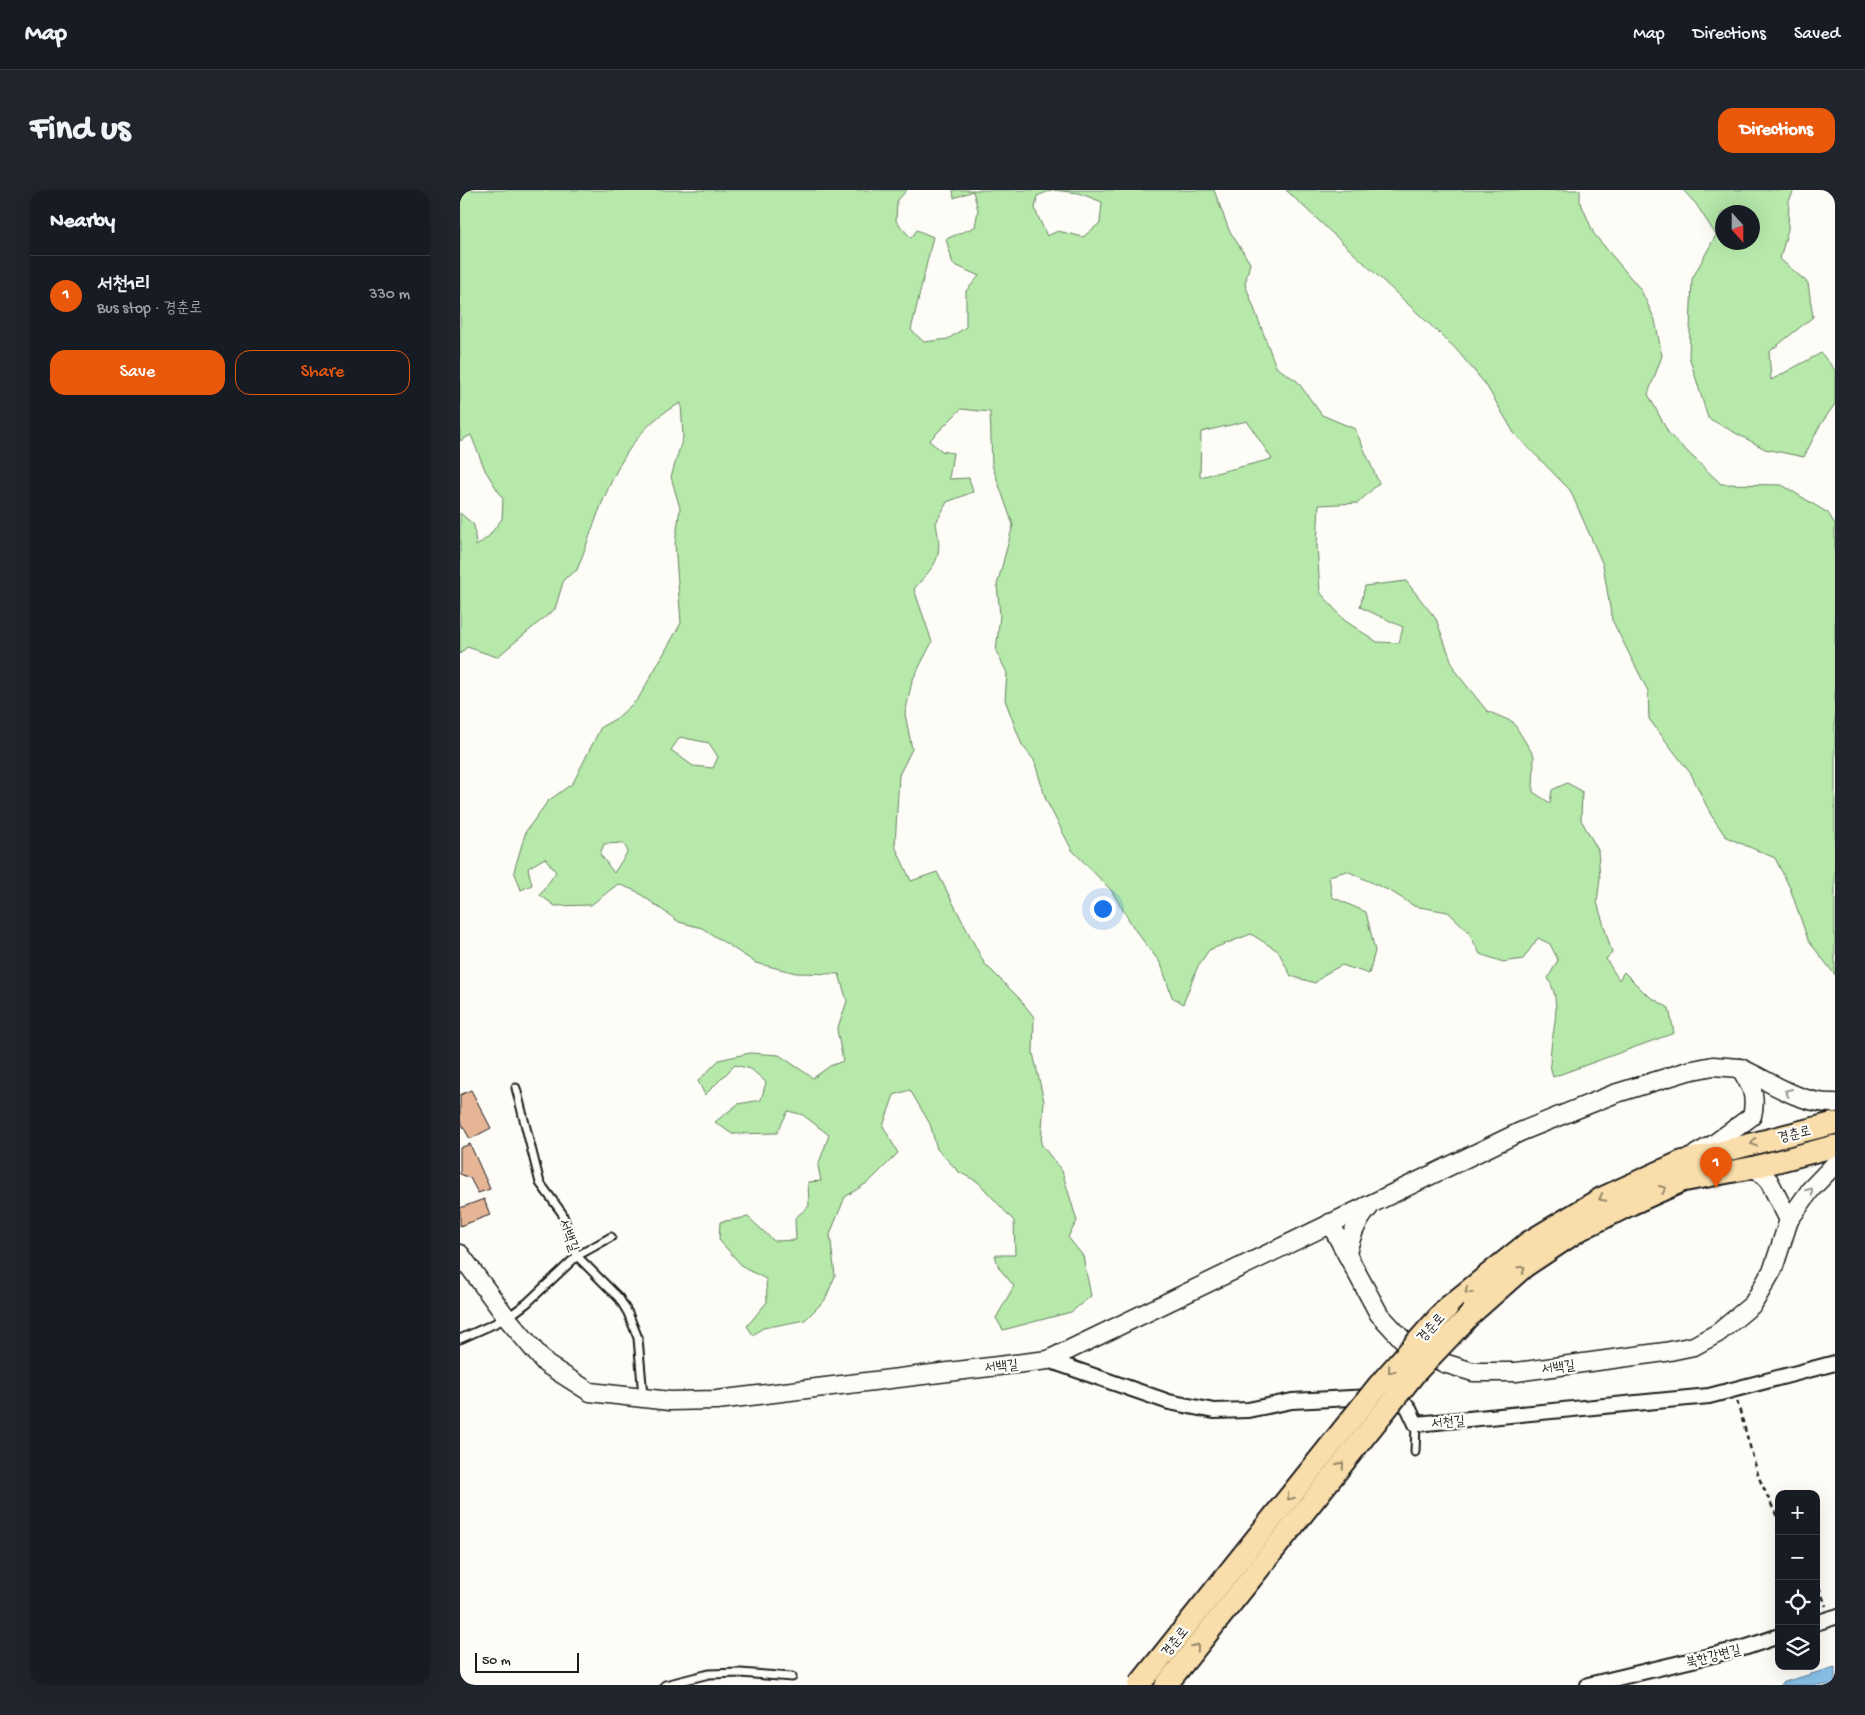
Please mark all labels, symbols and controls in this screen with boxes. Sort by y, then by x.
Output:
text: Map [25,20,67,49]
text: Map [1633,24,1665,45]
text: Directions [1693,24,1766,45]
text: Saved [1794,24,1840,45]
button: Directions [1718,108,1835,153]
text: Find us [30,110,130,151]
north arrow [1715,205,1760,250]
text: Nearby [50,210,115,235]
text: 서천1리 [97,274,151,297]
text: 1 [63,286,69,305]
text: 330 m [369,286,410,305]
text: Bus stop · 경춘로 [97,300,202,319]
button: Save [50,350,225,395]
button: Share [235,350,410,395]
your location [1090,896,1116,922]
one-way arrow [1784,1087,1793,1098]
street label: 경춘로 [1776,1123,1813,1148]
one-way arrow [1749,1137,1758,1148]
pin: 1 [1700,1147,1732,1188]
one-way arrow [1658,1185,1667,1196]
one-way arrow [1805,1187,1814,1196]
one-way arrow [1598,1192,1607,1202]
street label: 서백길 [554,1217,582,1255]
one-way arrow [1516,1266,1525,1274]
one-way arrow [1465,1285,1474,1294]
street label: 경춘로 [1414,1311,1450,1347]
street label: 서백길 [984,1357,1020,1378]
street label: 서백길 [1540,1358,1577,1379]
one-way arrow [1389,1364,1397,1373]
street label: 서천길 [1431,1413,1467,1433]
one-way arrow [1336,1462,1344,1471]
map controls [1775,1490,1820,1670]
button: + [1775,1490,1820,1535]
one-way arrow [1288,1491,1296,1500]
button: − [1775,1535,1820,1580]
button: locate [1775,1580,1820,1625]
street label: 경춘로 [1159,1624,1193,1661]
button: layers [1775,1625,1820,1670]
street label: 북한강변길 [1684,1642,1744,1672]
one-way arrow [1191,1644,1199,1653]
scale bar [475,1650,579,1673]
text: 50 m [482,1653,511,1670]

